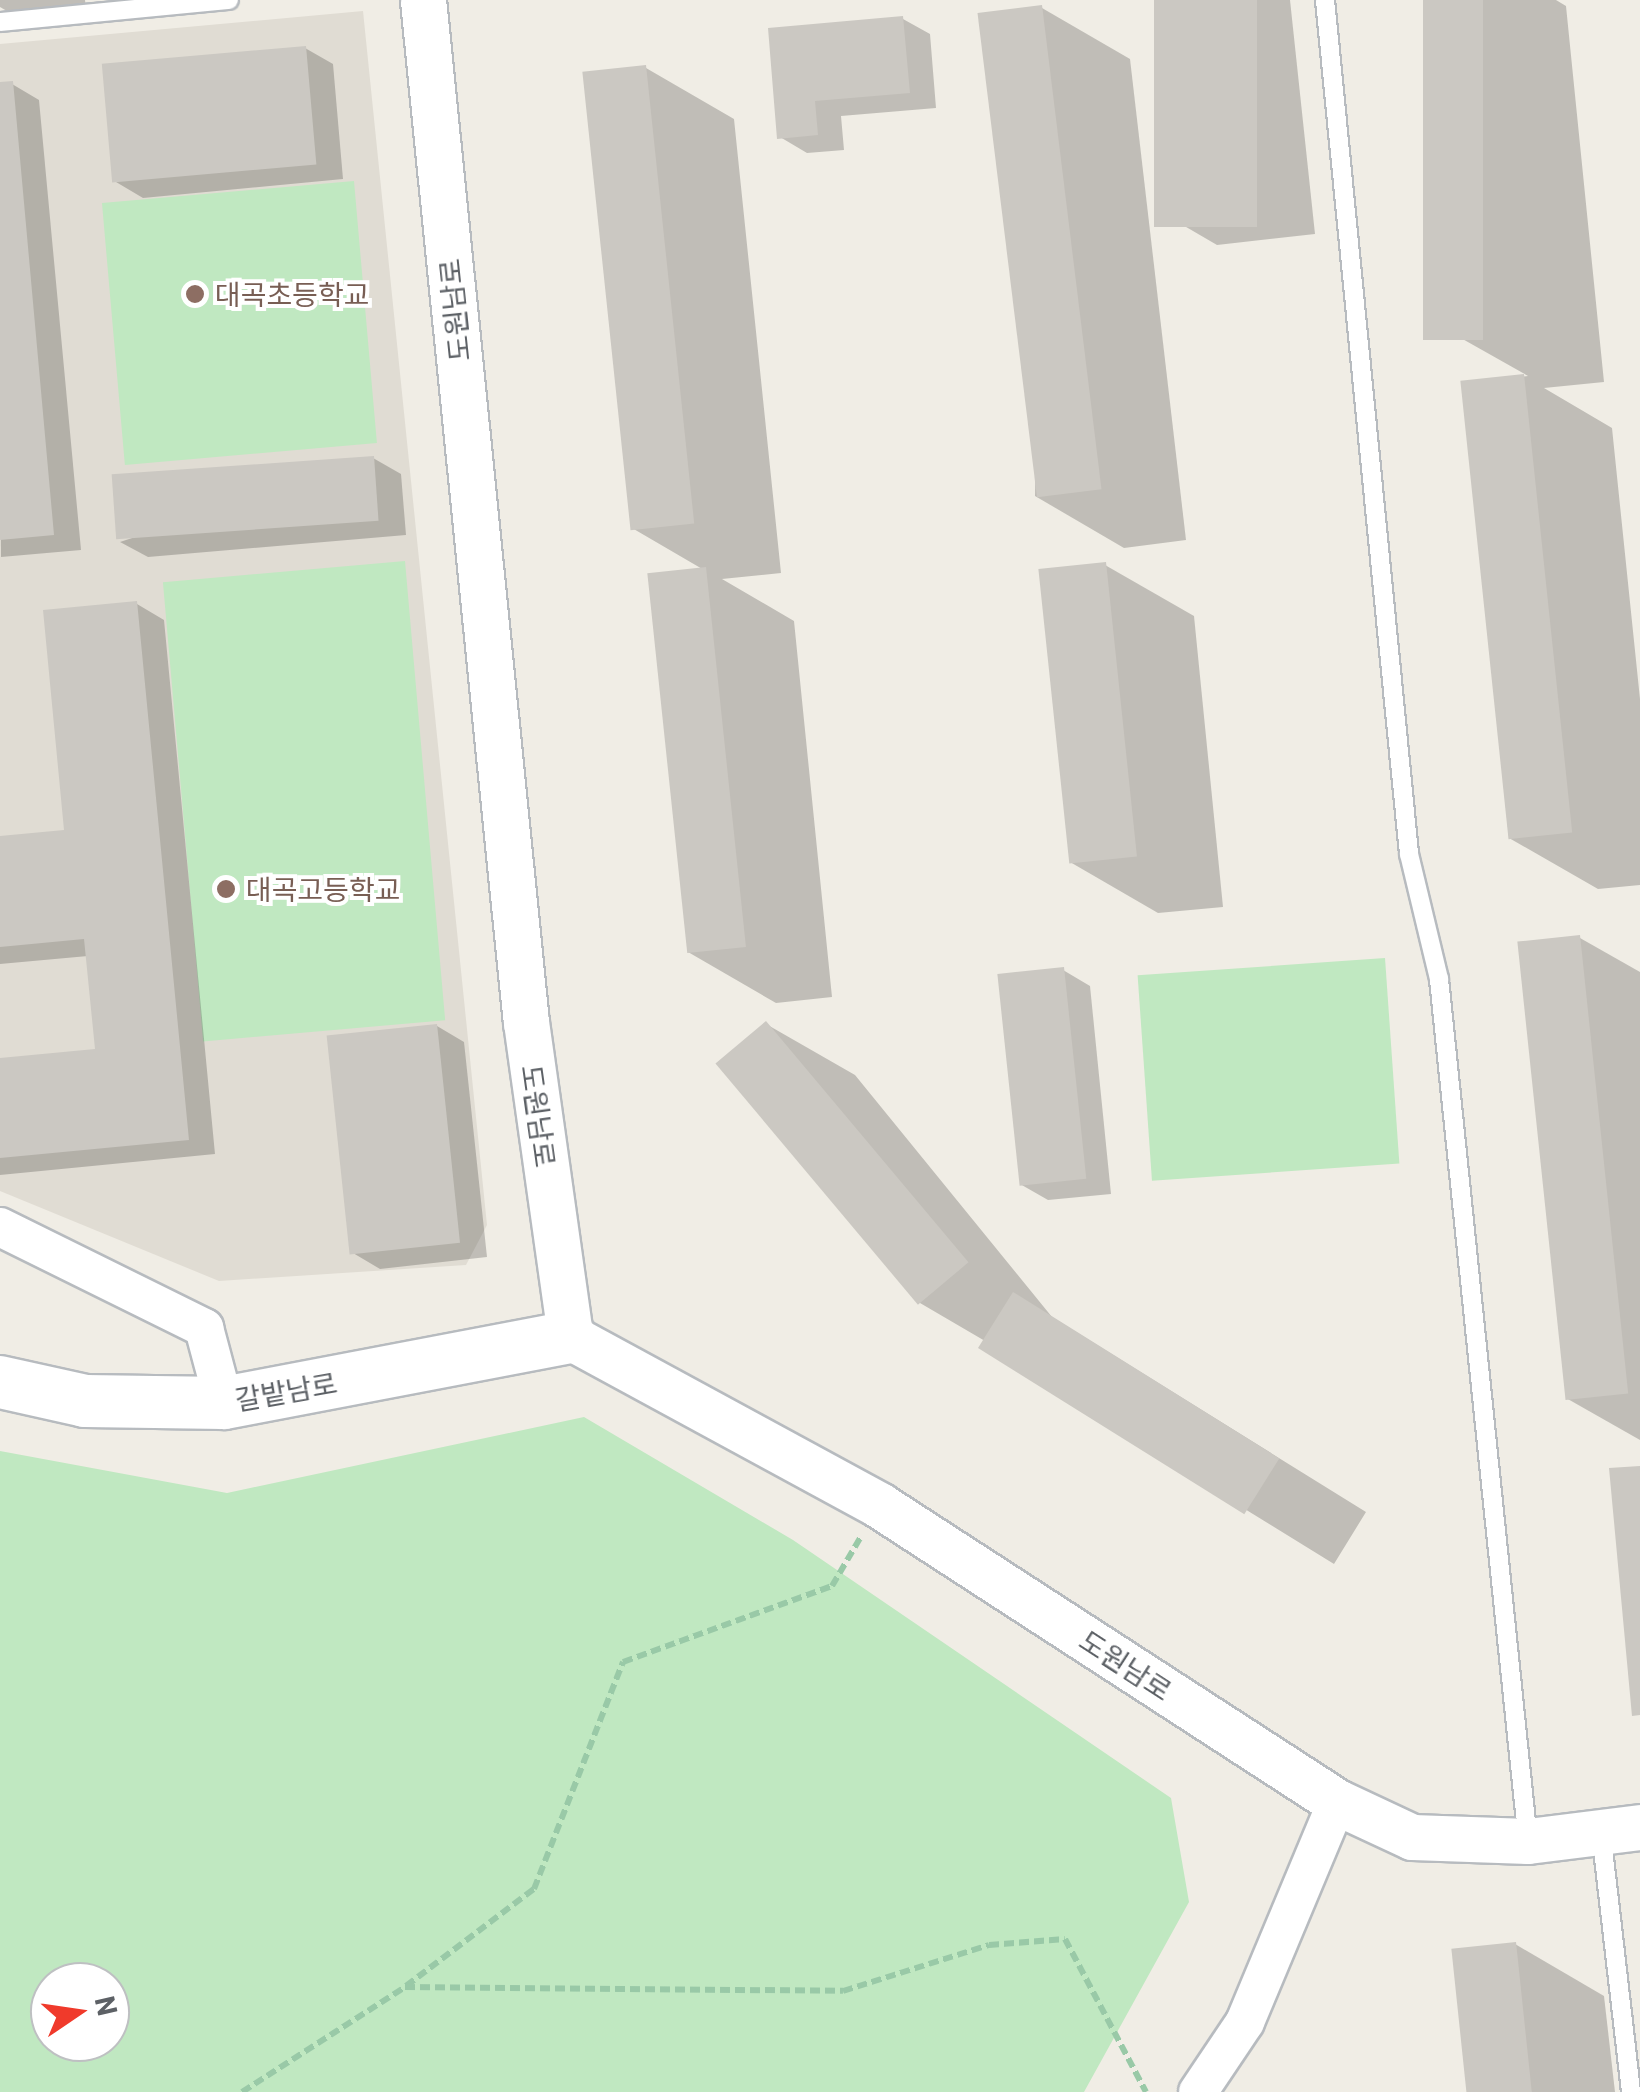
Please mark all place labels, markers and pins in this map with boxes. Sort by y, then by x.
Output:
place label: 대곡초등학교 [215,277,370,311]
marker: 대곡초등학교 [184,283,206,305]
place label: 대곡고등학교 [246,872,401,906]
marker: 대곡고등학교 [215,878,237,900]

